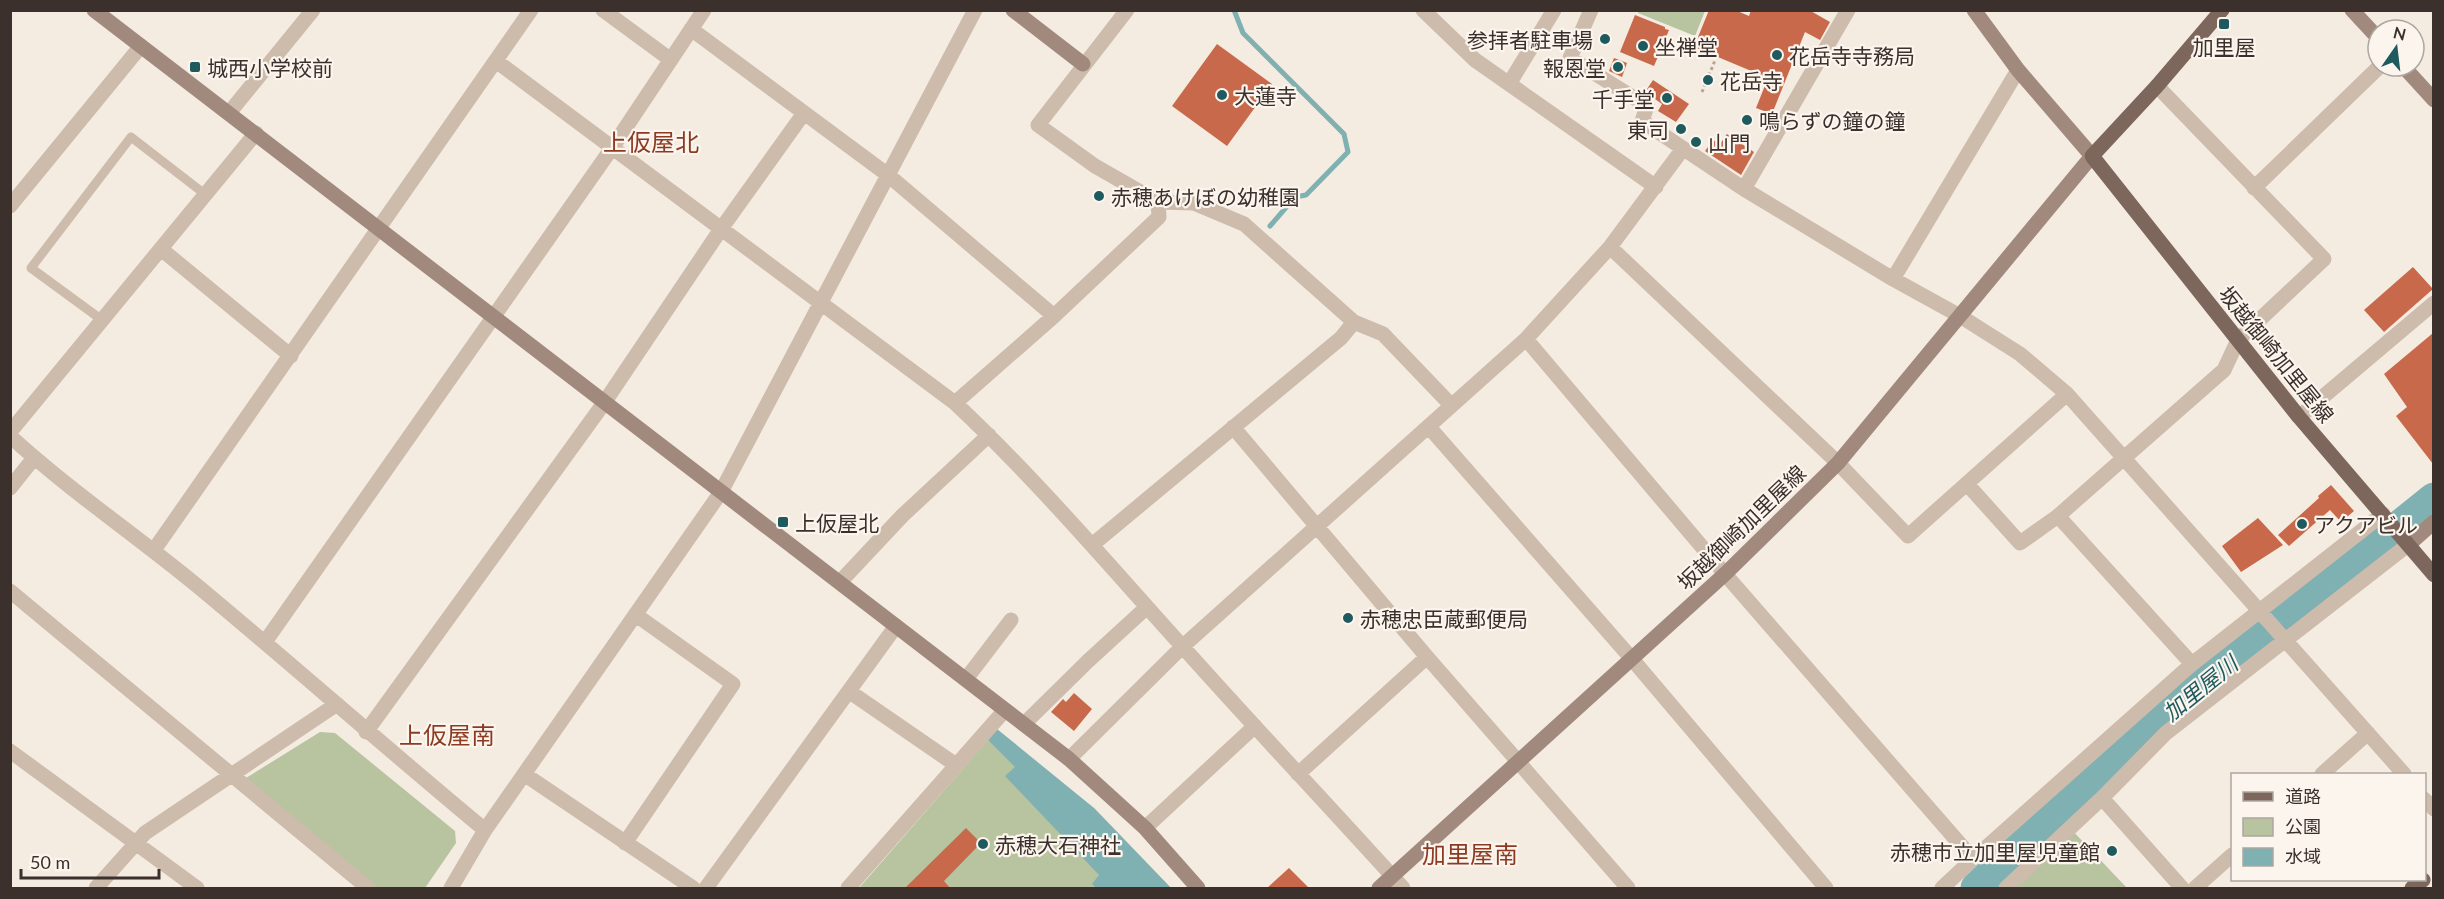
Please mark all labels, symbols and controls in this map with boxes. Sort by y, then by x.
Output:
marker: 加里屋 [2217,17,2231,31]
north arrow [2366,18,2426,78]
text: N [2391,22,2408,44]
place label: 参拝者駐車場 [1467,27,1593,52]
marker: 参拝者駐車場 [1598,32,1612,46]
place label: 坐禅堂 [1655,34,1718,59]
place label: 加里屋 [2193,34,2256,59]
marker: 坐禅堂 [1636,39,1650,53]
place label: 花岳寺寺務局 [1789,43,1915,68]
marker: 花岳寺寺務局 [1770,48,1784,62]
place label: 城西小学校前 [207,55,333,80]
place label: 報恩堂 [1543,55,1606,80]
marker: 城西小学校前 [188,60,202,74]
marker: 報恩堂 [1611,60,1625,74]
place label: 花岳寺 [1720,68,1783,93]
marker: 花岳寺 [1701,73,1715,87]
place label: 大蓮寺 [1234,83,1297,108]
place label: 千手堂 [1592,86,1655,111]
marker: 大蓮寺 [1215,88,1229,102]
marker: 千手堂 [1660,91,1674,105]
place label: 鳴らずの鐘の鐘 [1759,108,1906,133]
marker: 鳴らずの鐘の鐘 [1740,113,1754,127]
place label: 東司 [1627,117,1669,142]
marker: 東司 [1674,122,1688,136]
district label: 上仮屋北 [603,127,699,156]
place label: 山門 [1708,130,1750,155]
marker: 山門 [1689,135,1703,149]
place label: 赤穂あけぼの幼稚園 [1111,184,1300,209]
marker: 赤穂あけぼの幼稚園 [1092,189,1106,203]
street label: 坂越御崎加里屋線 [2214,281,2340,427]
street label: 坂越御崎加里屋線 [1672,460,1810,594]
place label: 上仮屋北 [795,510,879,535]
place label: アクアビル [2314,512,2418,537]
marker: 上仮屋北 [776,515,790,529]
marker: アクアビル [2295,517,2309,531]
place label: 赤穂忠臣蔵郵便局 [1360,606,1528,631]
marker: 赤穂忠臣蔵郵便局 [1341,611,1355,625]
water label: 加里屋川 [2157,649,2244,726]
district label: 上仮屋南 [399,720,495,749]
legend [2231,773,2426,881]
text: 道路 [2285,785,2321,807]
text: 公園 [2285,815,2321,837]
place label: 赤穂大石神社 [995,832,1121,857]
marker: 赤穂大石神社 [976,837,990,851]
district label: 加里屋南 [1422,839,1518,868]
place label: 赤穂市立加里屋児童館 [1890,839,2100,864]
scale bar [21,842,159,880]
marker: 赤穂市立加里屋児童館 [2105,844,2119,858]
text: 水域 [2285,845,2321,867]
text: 50 m [30,851,70,873]

